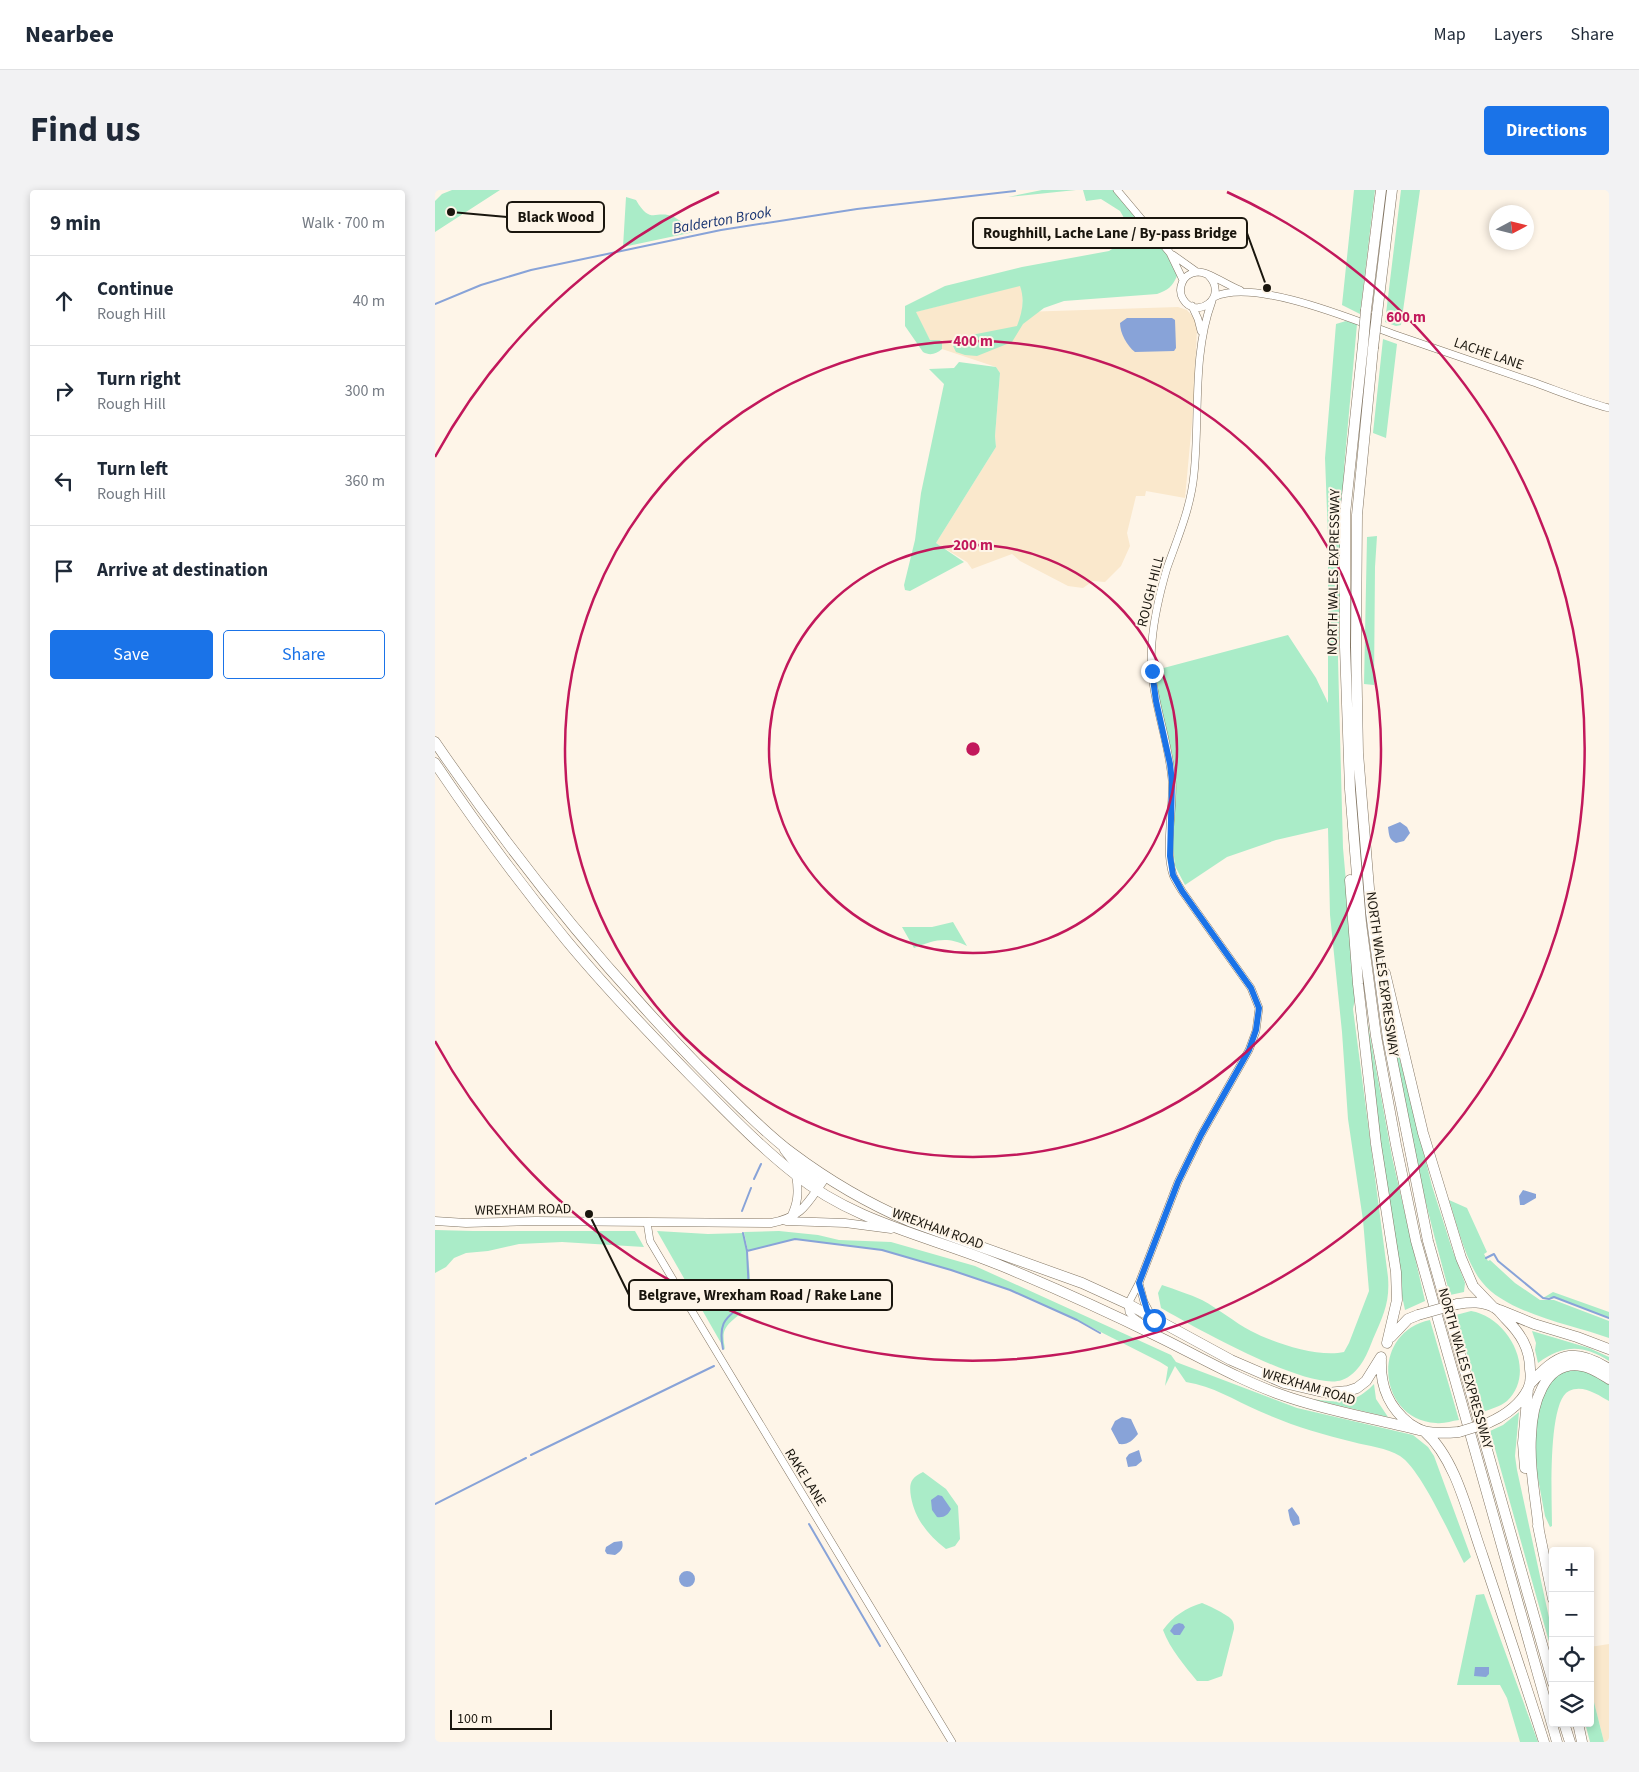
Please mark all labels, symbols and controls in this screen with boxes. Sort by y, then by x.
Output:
text: Nearbee [25,17,114,52]
text: Map [1434,22,1466,47]
text: Layers [1494,22,1543,47]
text: Share [1571,22,1614,47]
text: Find us [30,105,140,155]
button: Directions [1484,106,1609,155]
water label: Balderton Brook [671,201,774,240]
callout: Black Wood [507,202,604,232]
north arrow [1489,205,1534,250]
text: Black Wood [518,207,594,228]
text: 9 min [50,208,101,238]
text: Walk · 700 m [302,212,385,234]
callout: Roughhill, Lache Lane / By-pass Bridge [973,218,1247,248]
text: Roughhill, Lache Lane / By-pass Bridge [983,223,1237,244]
text: Continue [97,276,174,303]
icon: ahead [50,287,78,315]
text: 40 m [353,290,385,312]
text: Rough Hill [97,303,166,325]
text: 600 m [1386,307,1426,328]
text: 400 m [953,331,993,352]
street label: LACHE LANE [1451,333,1526,375]
text: Turn right [97,366,181,393]
icon: right [50,377,78,405]
text: 300 m [345,380,385,402]
text: Rough Hill [97,393,166,415]
text: Turn left [97,456,168,483]
icon: left [50,467,78,495]
text: 360 m [345,470,385,492]
text: Rough Hill [97,483,166,505]
street label: NORTH WALES EXPRESSWAY [1323,488,1345,655]
text: 200 m [953,535,993,556]
street label: ROUGH HILL [1132,553,1170,629]
icon: arrive [50,557,78,585]
text: Arrive at destination [97,557,268,584]
button: Save [50,630,213,679]
button: Share [223,630,385,679]
route end [1141,660,1164,683]
centre of rings [964,740,982,758]
street label: NORTH WALES EXPRESSWAY [1361,890,1404,1058]
street label: WREXHAM ROAD [475,1199,571,1221]
street label: WREXHAM ROAD [889,1203,986,1255]
callout: Belgrave, Wrexham Road / Rake Lane [629,1280,892,1310]
text: Belgrave, Wrexham Road / Rake Lane [638,1285,882,1306]
street label: NORTH WALES EXPRESSWAY [1433,1286,1498,1451]
route start [1143,1309,1166,1332]
street label: WREXHAM ROAD [1260,1363,1358,1411]
street label: RAKE LANE [780,1445,831,1510]
map controls [1549,1547,1594,1727]
button: + [1549,1547,1594,1592]
button: − [1549,1592,1594,1637]
button: locate [1549,1637,1594,1682]
button: layers [1549,1682,1594,1727]
scale bar [450,1707,553,1730]
text: 100 m [457,1709,492,1729]

